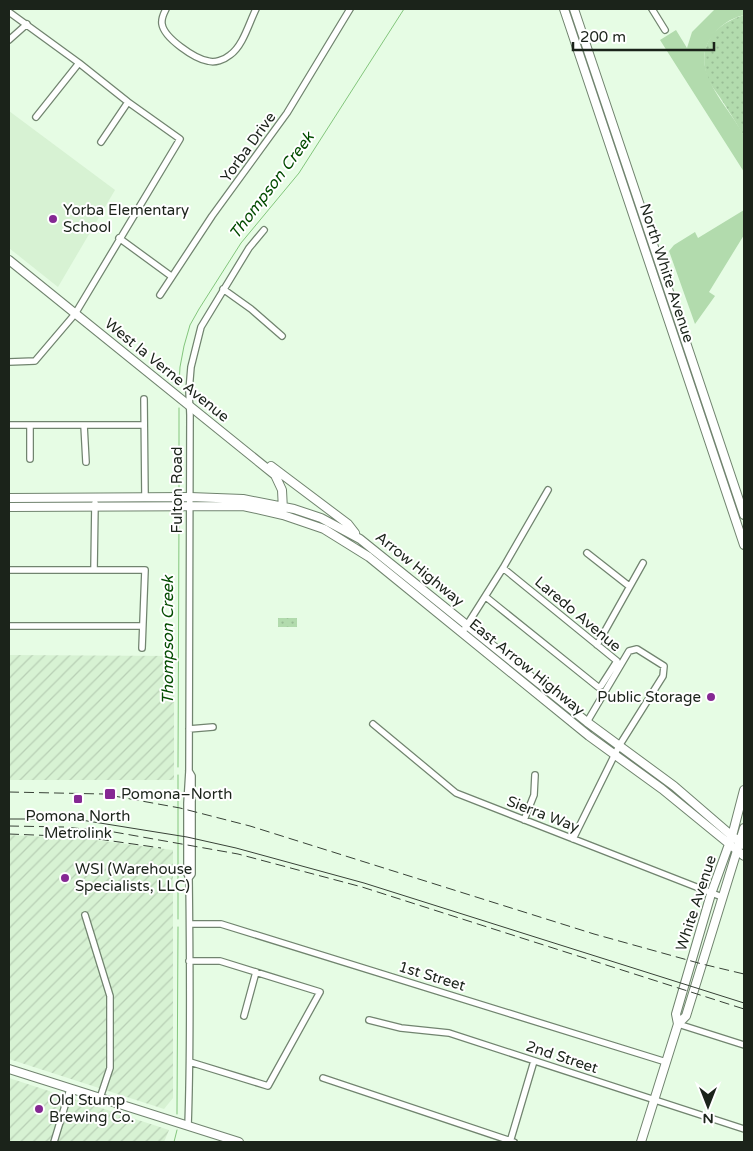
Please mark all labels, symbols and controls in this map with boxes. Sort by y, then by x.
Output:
scale bar [573,20,714,52]
text: 200 m [580,28,626,46]
street label: Yorba Drive [217,109,279,185]
water label: Thompson Creek [225,127,319,243]
place label: Yorba Elementary School [63,201,189,236]
street label: North White Avenue [636,201,698,345]
marker: Yorba Elementary School [47,213,59,225]
street label: West la Verne Avenue [101,314,233,426]
street label: Fulton Road [168,447,186,533]
street label: Arrow Highway [372,528,468,610]
street label: Laredo Avenue [531,573,625,655]
water label: Thompson Creek [158,574,178,704]
street label: East Arrow Highway [466,615,588,719]
place label: Public Storage [597,688,701,706]
marker: Public Storage [705,691,717,703]
place label: Pomona–North [121,785,232,803]
marker: Pomona–North [103,787,117,801]
street label: Sierra Way [504,792,582,836]
marker: Pomona North Metrolink [72,793,84,805]
place label: Pomona North Metrolink [26,807,130,842]
street label: White Avenue [672,853,720,953]
place label: WSI (Warehouse Specialists, LLC) [75,860,192,895]
marker: WSI (Warehouse Specialists, LLC) [59,872,71,884]
street label: 1st Street [396,957,468,995]
street label: 2nd Street [524,1037,601,1077]
north arrow [683,1081,733,1131]
place label: Old Stump Brewing Co. [49,1091,134,1126]
marker: Old Stump Brewing Co. [33,1103,45,1115]
text: N [702,1110,714,1127]

